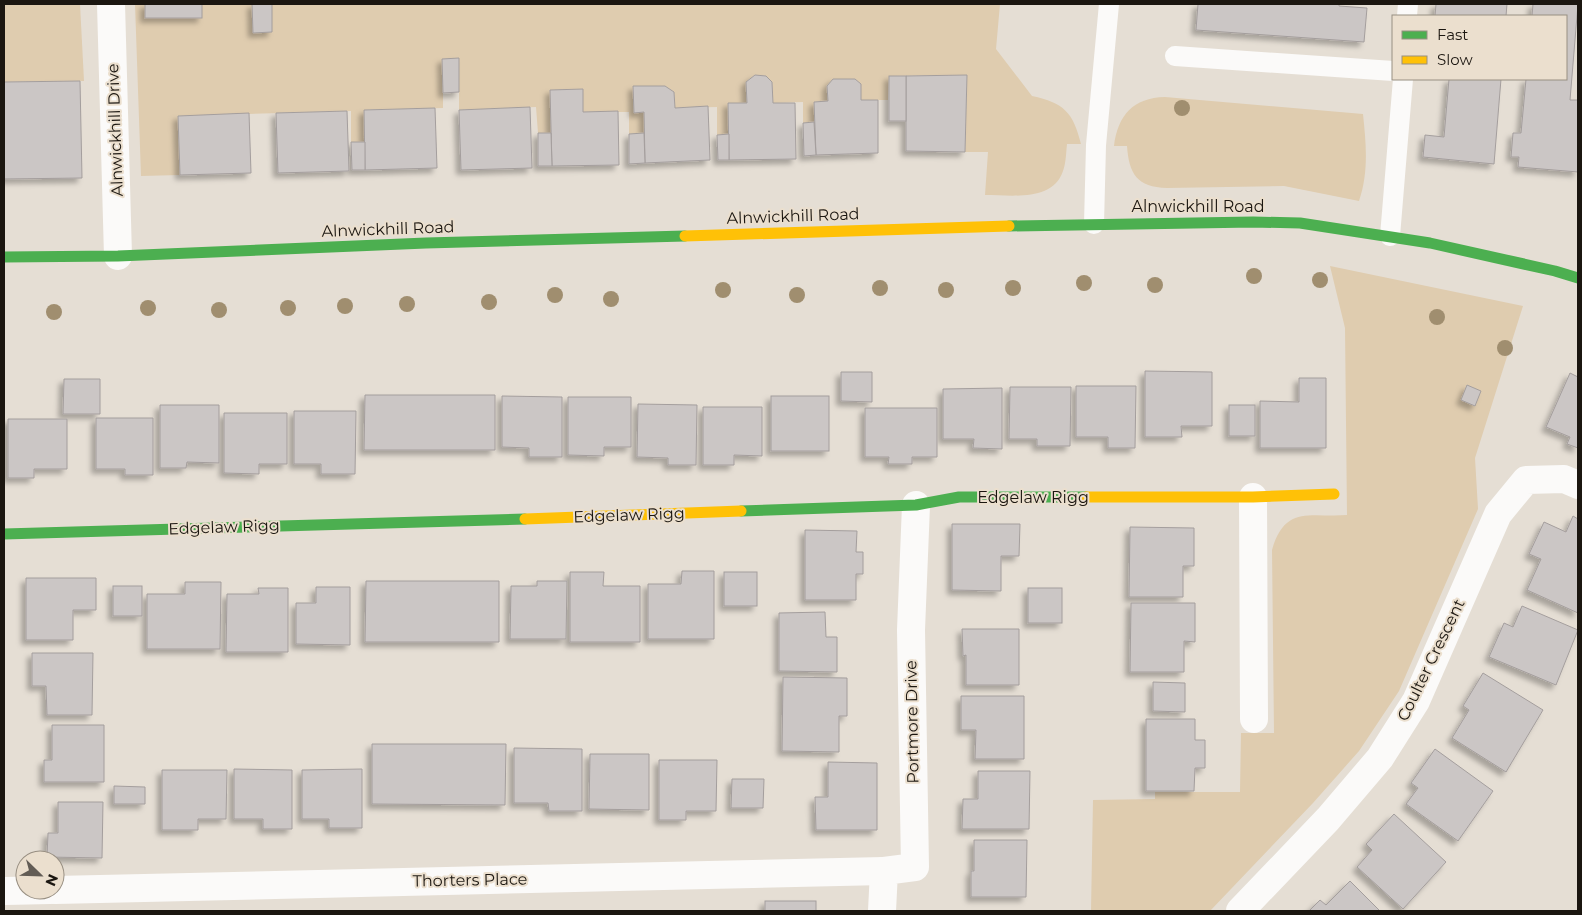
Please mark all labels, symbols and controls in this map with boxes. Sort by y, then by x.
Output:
legend [1392,15,1567,80]
text: Fast [1437,25,1468,44]
text: Slow [1437,50,1473,69]
street label: Alnwickhill Drive [103,63,127,197]
street label: Alnwickhill Road [1131,197,1265,216]
street label: Alnwickhill Road [726,204,860,228]
street label: Alnwickhill Road [321,217,455,241]
street label: Edgelaw Rigg [977,488,1089,507]
street label: Edgelaw Rigg [573,504,685,526]
street label: Edgelaw Rigg [168,516,280,538]
street label: Coulter Crescent [1393,595,1469,724]
street label: Portmore Drive [901,660,923,784]
north arrow [15,850,65,900]
street label: Thorters Place [412,870,528,890]
text: N [41,871,62,889]

